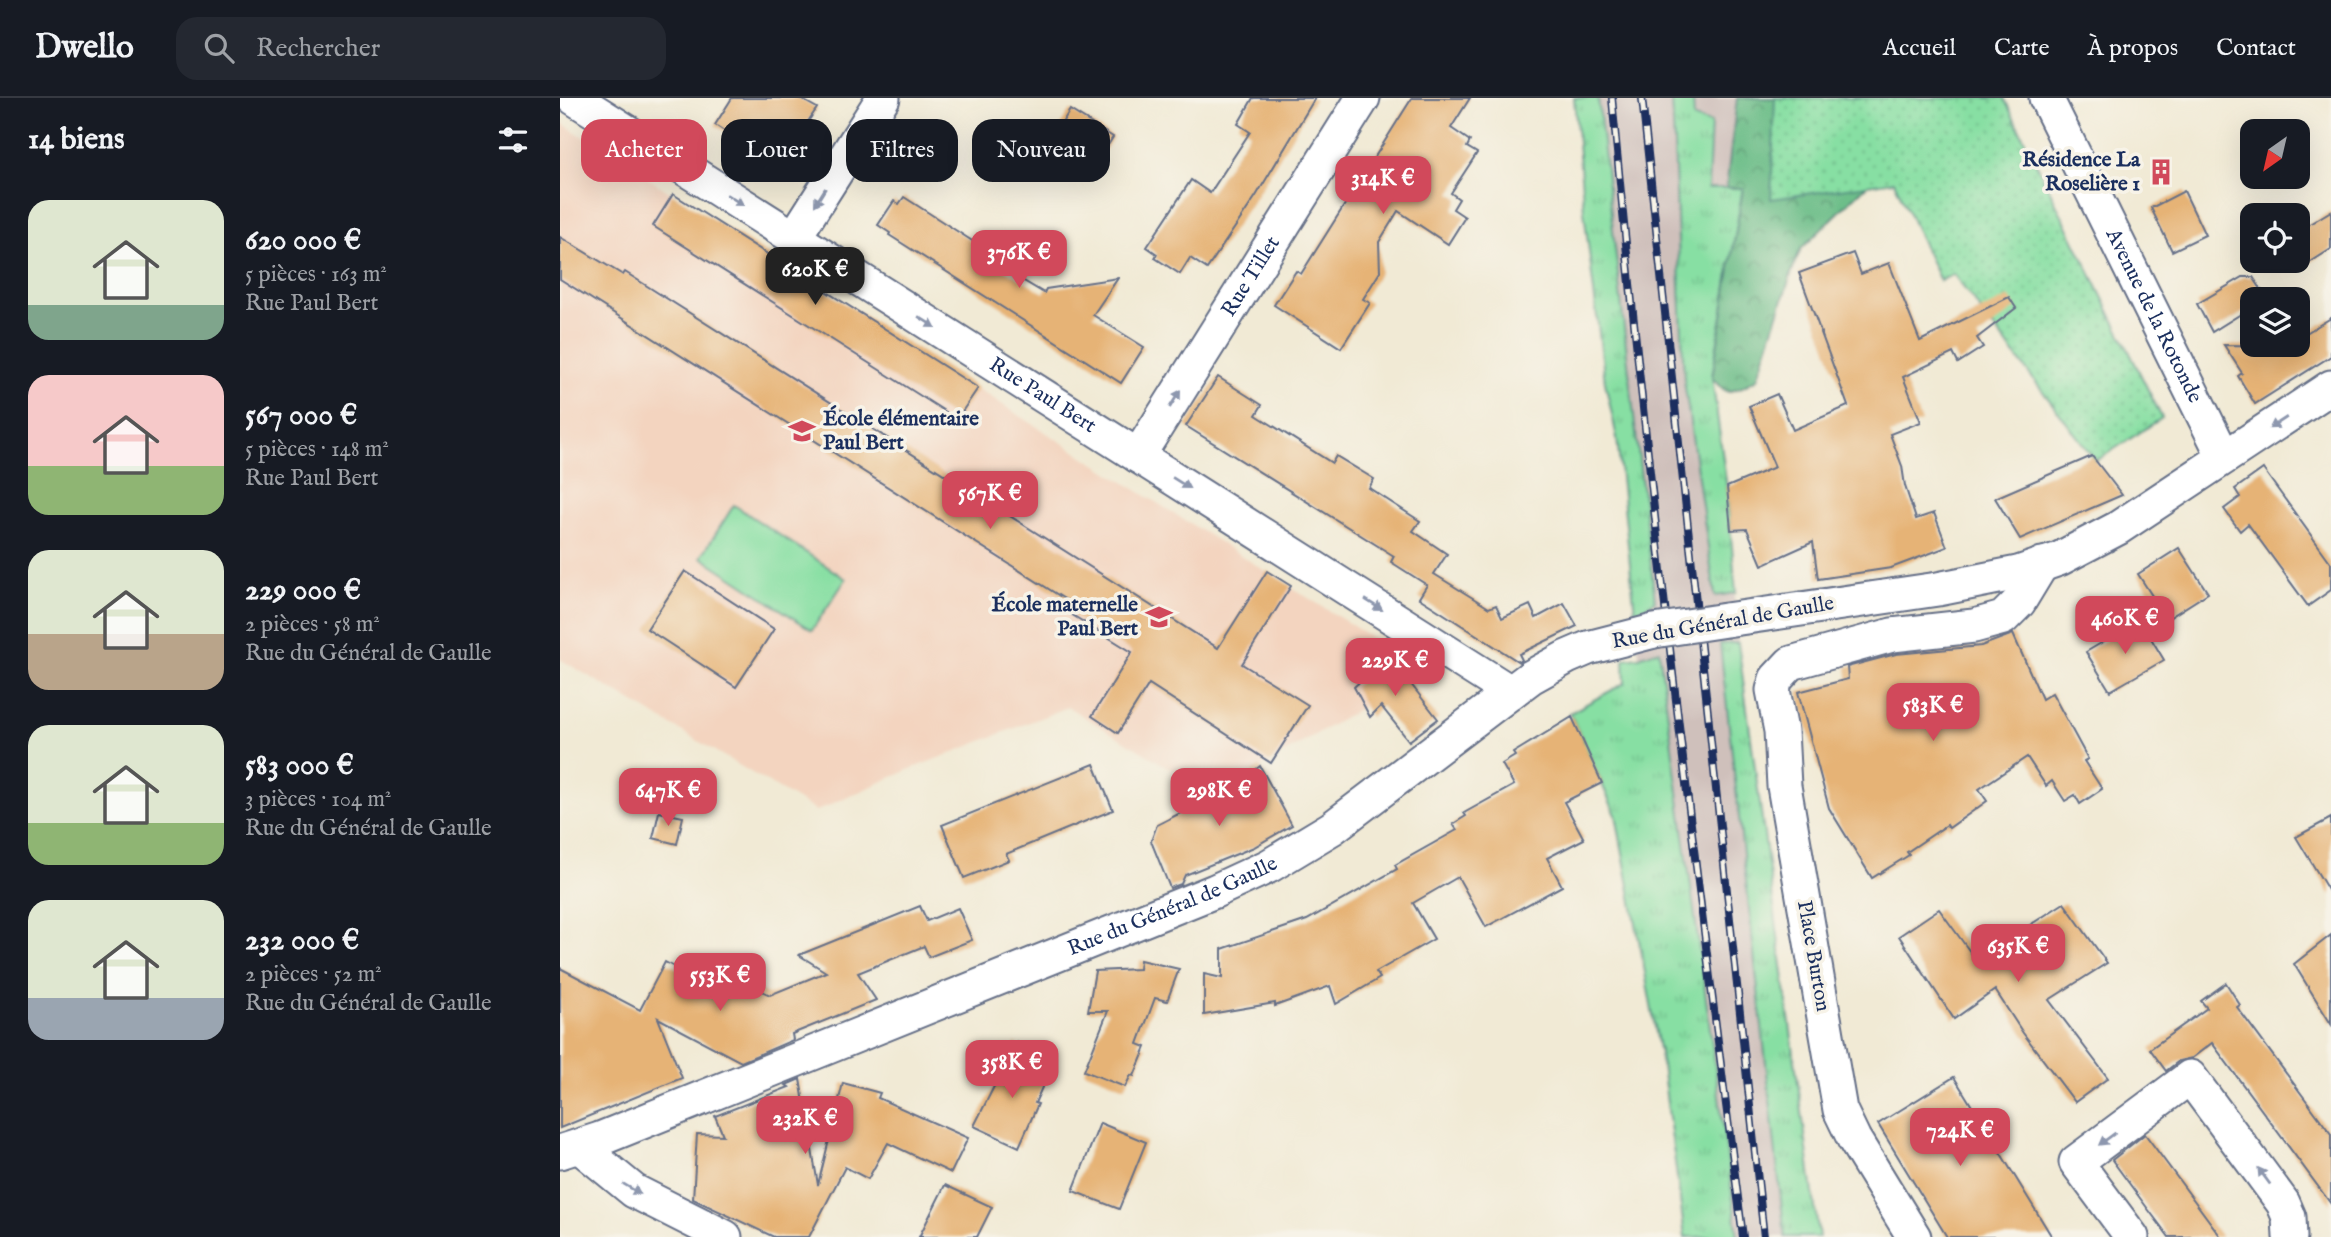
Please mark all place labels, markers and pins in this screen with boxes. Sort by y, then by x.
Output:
place label: Résidence La Roselière 1 [2022,147,2141,198]
pin: 314K € [1326,156,1440,216]
building icon: Résidence La Roselière 1 [2146,157,2176,187]
pin: 376K € [962,230,1076,290]
pin: 620K € [758,248,872,307]
place label: École élémentaire Paul Bert [823,405,979,457]
school or university icon: École élémentaire Paul Bert [787,416,817,446]
pin: 567K € [933,472,1047,531]
place label: École maternelle Paul Bert [992,591,1139,643]
pin: 460K € [2068,596,2182,656]
school or university icon: École maternelle Paul Bert [1144,602,1174,632]
pin: 229K € [1338,638,1452,698]
pin: 583K € [1876,684,1990,743]
pin: 647K € [611,768,725,828]
pin: 298K € [1162,768,1276,828]
pin: 635K € [1961,924,2075,984]
pin: 553K € [663,954,777,1013]
pin: 358K € [955,1040,1069,1100]
pin: 232K € [748,1096,862,1156]
pin: 724K € [1903,1108,2017,1168]

